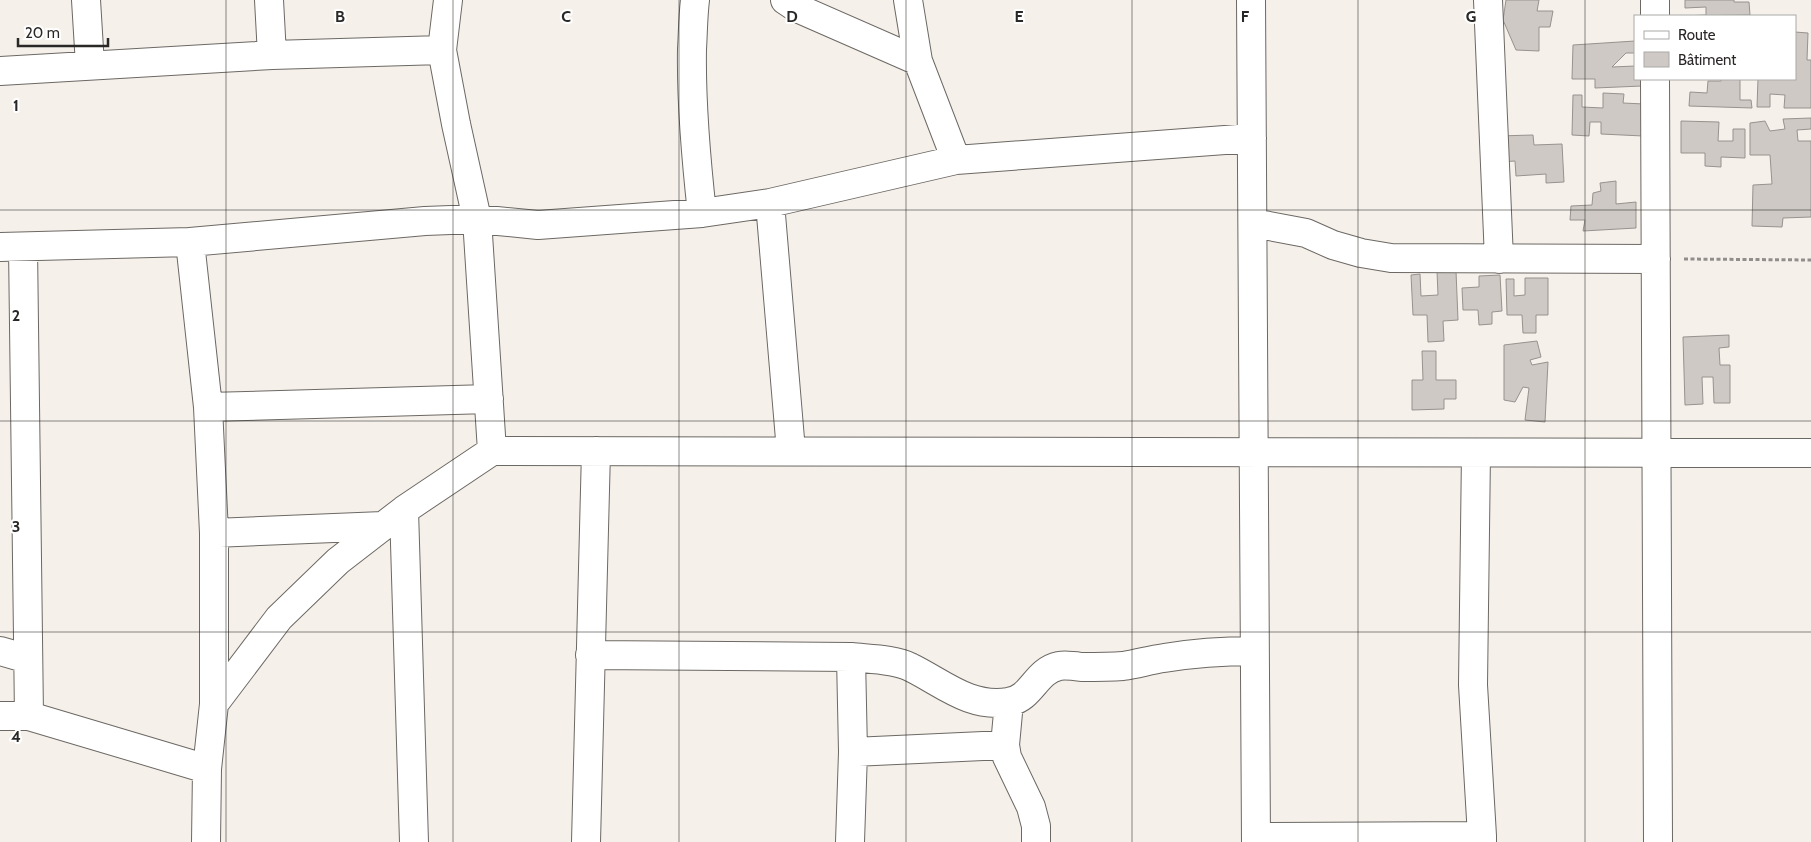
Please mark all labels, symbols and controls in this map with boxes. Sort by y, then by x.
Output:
text: B [335,7,345,26]
text: C [561,7,571,26]
text: D [786,7,798,26]
text: E [1014,7,1024,26]
text: F [1241,7,1250,26]
text: G [1466,7,1476,26]
scale bar [18,15,108,47]
legend [1634,15,1796,80]
text: 20 m [25,24,60,42]
text: Route [1678,26,1716,44]
text: Bâtiment [1678,51,1736,69]
text: 1 [13,96,19,115]
text: 2 [12,306,20,325]
text: 3 [12,517,20,536]
text: 4 [11,727,21,746]

